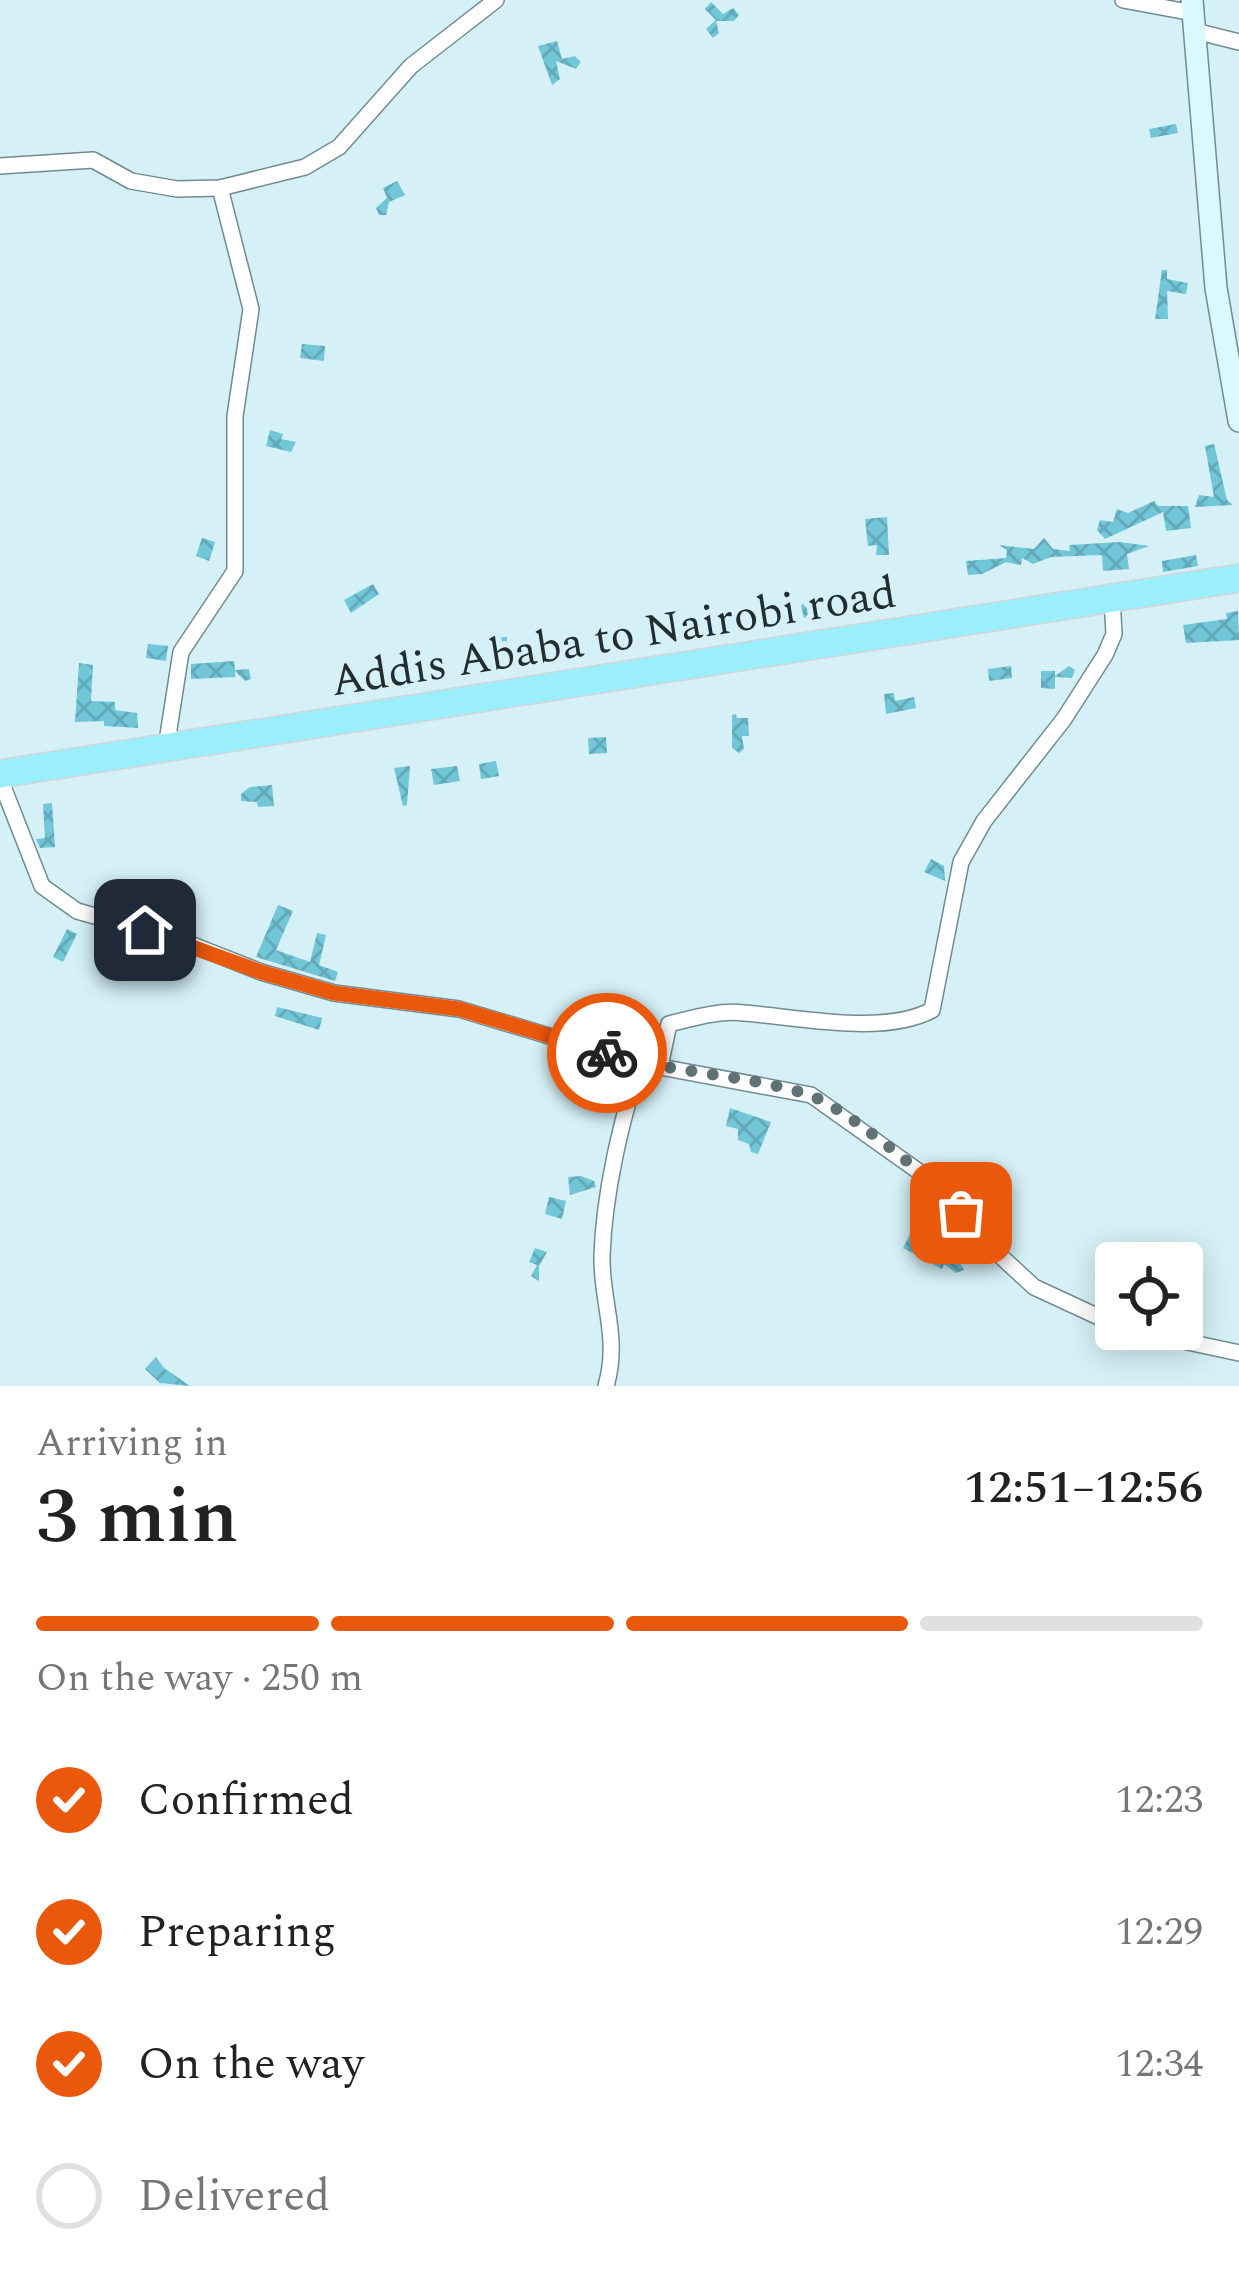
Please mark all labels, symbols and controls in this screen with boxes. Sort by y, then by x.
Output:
street label: Addis Ababa to Nairobi road [326,559,901,716]
pin [94,879,196,981]
icon: home [112,897,178,963]
courier [547,993,667,1113]
icon: bike [574,1020,640,1086]
pin [910,1162,1012,1264]
icon: bag [928,1180,994,1246]
map controls [1095,1242,1203,1350]
button: locate [1095,1242,1203,1350]
text: Arriving in [36,1414,228,1473]
text: 12:51–12:56 [964,1454,1203,1523]
text: 3 min [36,1458,238,1577]
text: On the way · 250 m [36,1649,363,1708]
text: Confirmed [138,1766,354,1835]
icon: check [36,1767,102,1833]
text: 12:23 [1115,1771,1203,1830]
text: Preparing [138,1898,336,1967]
icon: check [36,1899,102,1965]
text: 12:29 [1115,1903,1203,1962]
text: On the way [138,2030,364,2099]
icon: check [36,2031,102,2097]
text: 12:34 [1115,2035,1203,2094]
text: Delivered [138,2162,330,2231]

